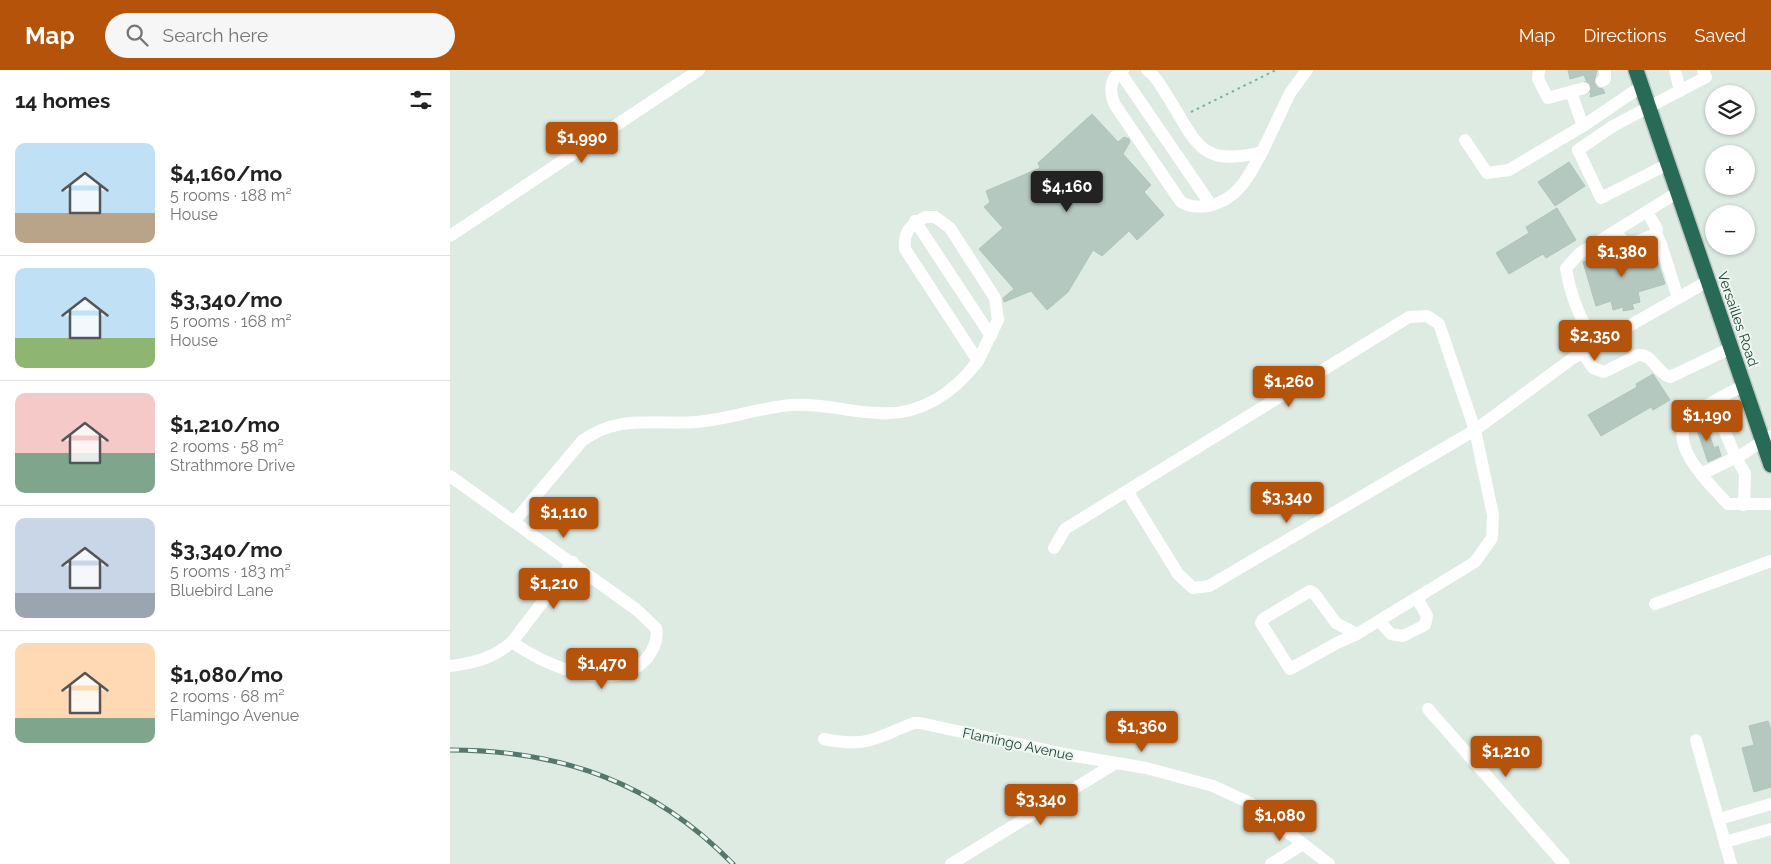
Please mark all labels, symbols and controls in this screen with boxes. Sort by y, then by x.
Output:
search box [105,13,455,58]
text: Map [25,21,75,50]
icon: search [123,21,151,49]
text: Search here [163,24,268,46]
text: Map [1519,25,1555,46]
text: Directions [1583,25,1667,46]
text: Saved [1695,25,1746,46]
map controls [1705,85,1755,255]
button: layers [1705,85,1755,135]
icon: filters [407,86,435,114]
text: 14 homes [15,88,110,113]
pin: $1,990 [541,122,623,164]
text: $1,990 [557,128,607,147]
button: + [1705,145,1755,195]
text: $4,160/mo [170,161,282,186]
icon: home [55,163,115,223]
pin: $4,160 [1026,170,1108,213]
text: $4,160 [1042,177,1092,196]
text: 5 rooms · 188 m² [170,186,292,205]
text: House [170,205,218,224]
button: − [1705,205,1755,255]
pin: $1,380 [1581,236,1663,278]
text: $1,380 [1597,242,1647,261]
street label: Versailles Road [1714,270,1762,368]
text: $3,340/mo [170,287,282,312]
icon: home [55,288,115,348]
text: 5 rooms · 168 m² [170,312,292,331]
pin: $2,350 [1554,320,1636,362]
text: $2,350 [1570,326,1620,345]
text: House [170,331,218,350]
pin: $1,260 [1248,366,1330,408]
text: $1,260 [1264,372,1314,391]
pin: $1,190 [1666,400,1748,442]
text: $1,190 [1683,406,1731,425]
text: $1,210/mo [170,412,280,437]
icon: home [55,413,115,473]
text: 2 rooms · 58 m² [170,437,284,456]
text: Strathmore Drive [170,456,295,475]
pin: $3,340 [1246,482,1328,524]
text: $3,340 [1262,488,1312,507]
pin: $1,110 [523,496,605,539]
text: $1,110 [540,503,588,522]
text: $3,340/mo [170,537,282,562]
icon: home [55,538,115,598]
text: 5 rooms · 183 m² [170,562,291,581]
pin: $1,210 [513,568,595,610]
text: $1,210 [530,574,578,593]
text: Bluebird Lane [170,581,273,600]
pin: $1,470 [561,648,643,690]
text: $1,470 [577,654,627,673]
text: $1,080/mo [170,662,283,687]
icon: home [55,663,115,723]
text: 2 rooms · 68 m² [170,687,285,706]
text: Flamingo Avenue [170,706,299,725]
pin: $1,360 [1101,710,1183,753]
text: $1,360 [1117,717,1167,736]
street label: Flamingo Avenue [961,724,1075,764]
pin: $1,210 [1465,736,1547,778]
text: $1,210 [1482,742,1530,761]
pin: $3,340 [1000,784,1082,826]
text: $3,340 [1016,790,1066,809]
pin: $1,080 [1239,800,1321,842]
text: $1,080 [1254,806,1306,825]

